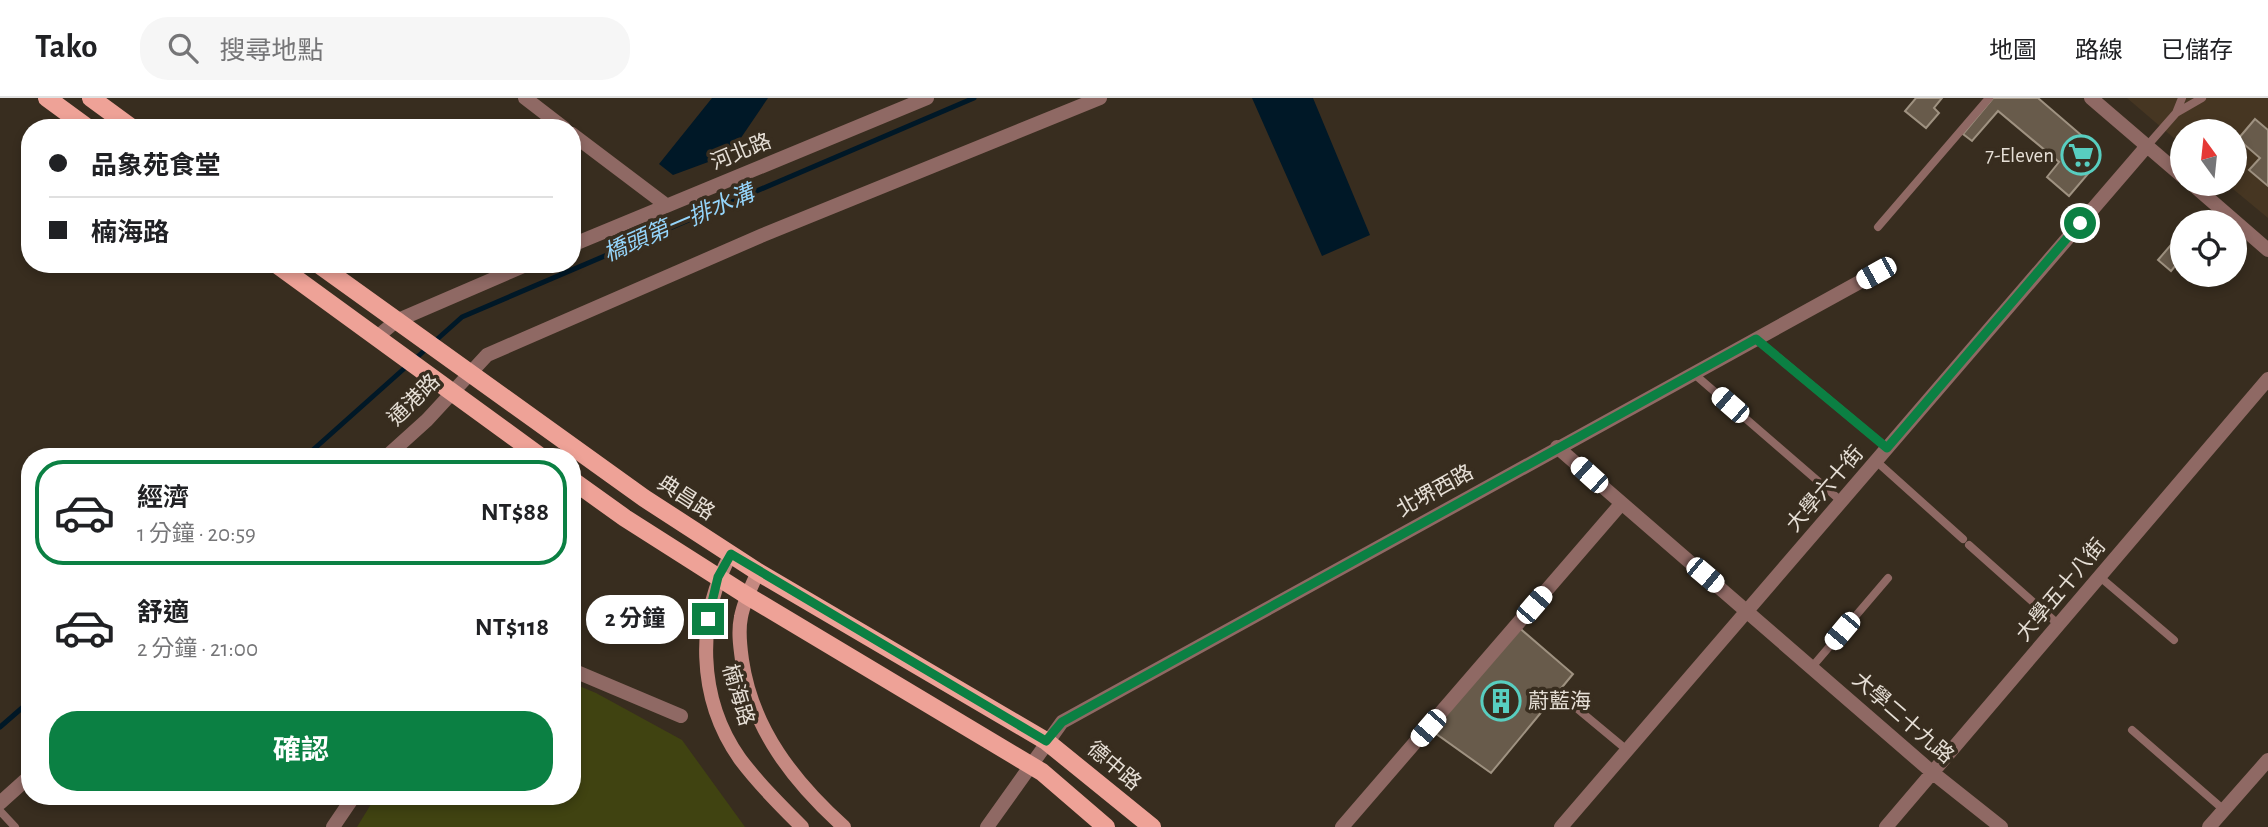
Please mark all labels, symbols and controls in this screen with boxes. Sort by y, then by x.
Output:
search box [140,17,630,80]
icon: search [164,29,202,67]
text: Tako [35,31,98,64]
text: 搜尋地點 [220,38,324,64]
text: 地圖 [1989,39,2037,63]
text: 路線 [2075,39,2123,63]
text: 已儲存 [2161,39,2233,63]
north arrow [2170,119,2247,196]
map controls [2170,119,2247,287]
street label: 河北路 [707,130,774,174]
supermarket icon: 7-Eleven [2060,134,2102,176]
place label: 7-Eleven [1985,145,2054,166]
text: 品象苑食堂 [91,153,221,179]
water label: 橋頭第一排水溝 [600,179,760,266]
route start [2064,207,2096,239]
button: locate [2170,210,2247,287]
text: 楠海路 [91,220,169,246]
car [1853,254,1900,292]
street label: 通港路 [384,370,444,430]
car [1708,383,1753,427]
street label: 大學六十街 [1782,442,1867,536]
car [1567,453,1612,497]
street label: 北堺西路 [1393,461,1477,521]
street label: 典昌路 [654,471,719,524]
icon: car [53,481,116,544]
text: 經濟 [137,485,189,511]
text: NT$88 [481,499,549,525]
text: 1 分鐘 · 20:59 [137,523,256,546]
street label: 大學五十八街 [2012,534,2110,645]
car [1683,553,1728,597]
car [1513,582,1556,628]
callout: 2 分鐘 [586,594,684,644]
icon: car [53,596,116,659]
text: 舒適 [137,600,189,626]
route end [692,603,724,635]
text: 2 分鐘 [605,608,665,631]
car [1821,608,1864,654]
text: NT$118 [475,614,549,640]
text: 2 分鐘 · 21:00 [137,638,258,661]
street label: 楠海路 [719,662,758,728]
street label: 大學二十九路 [1849,668,1958,767]
building icon: 蔚藍海 [1480,680,1522,722]
place label: 蔚藍海 [1528,690,1591,712]
car [1407,705,1450,751]
button: 確認 [49,711,553,791]
street label: 德中路 [1083,737,1146,794]

